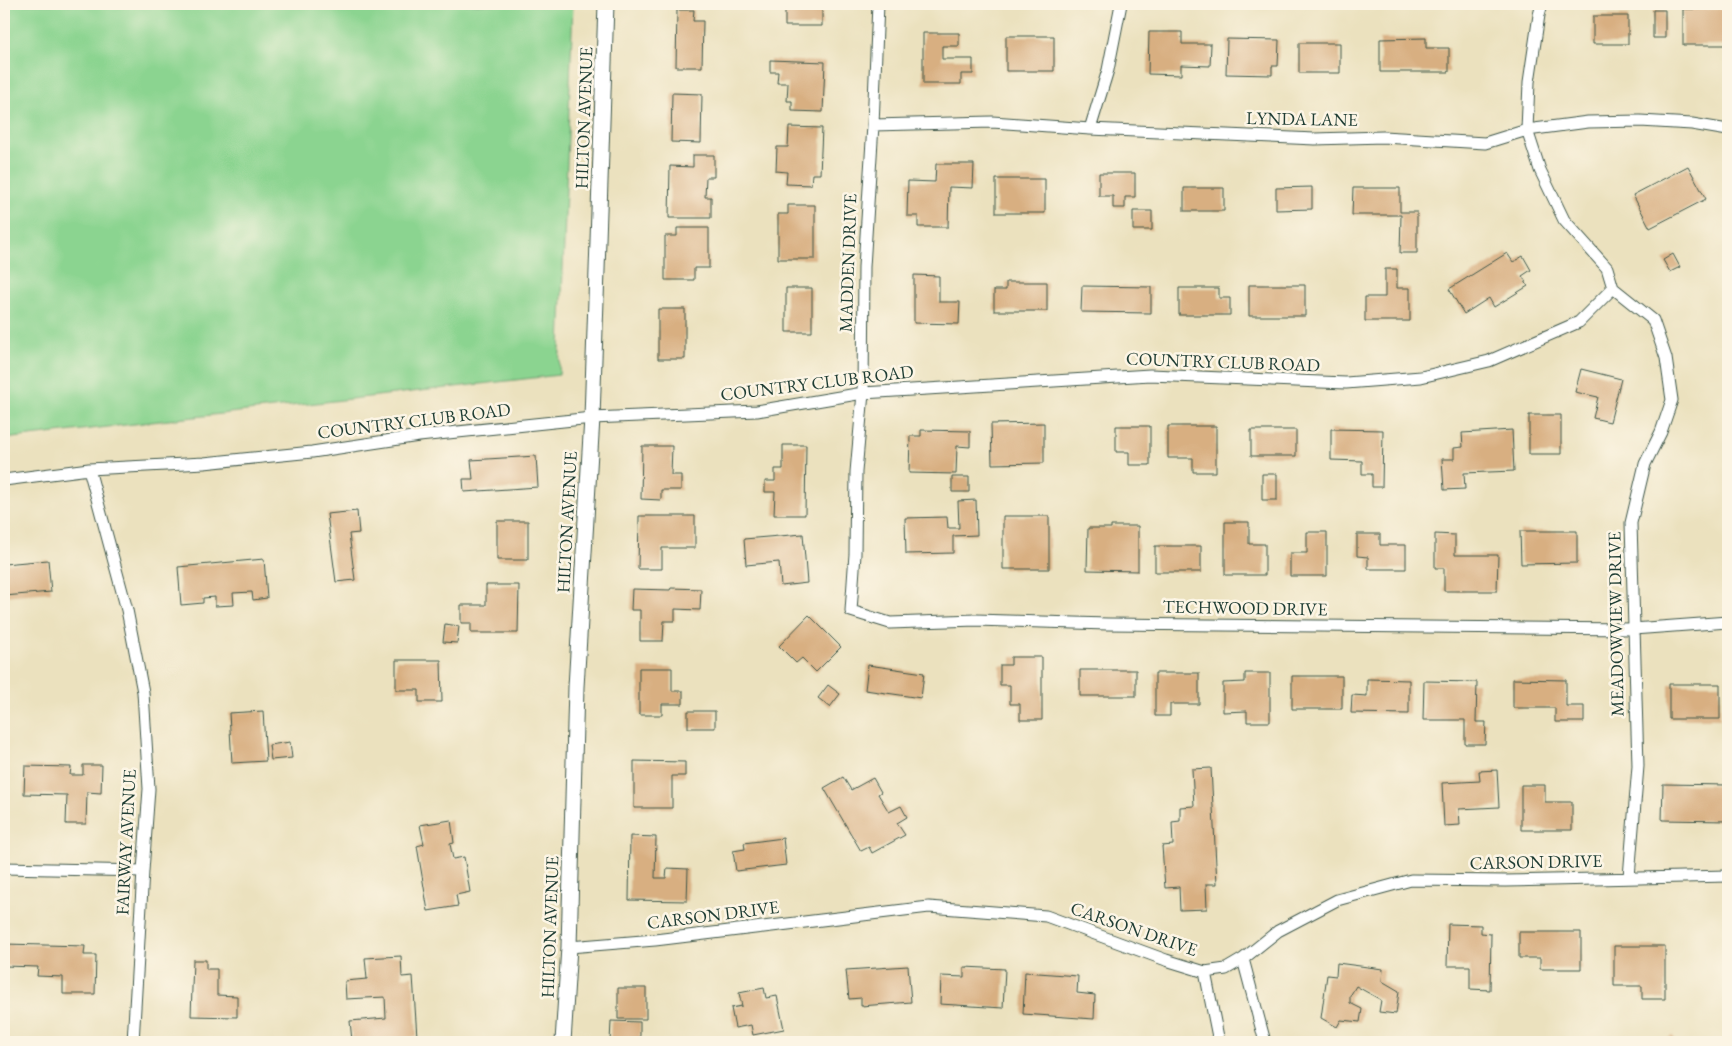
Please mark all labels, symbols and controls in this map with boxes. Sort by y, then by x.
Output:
street label: HILTON AVENUE [570,47,597,189]
street label: LYNDA LANE [1246,106,1358,131]
street label: MADDEN DRIVE [834,193,861,333]
street label: COUNTRY CLUB ROAD [1126,347,1321,376]
street label: COUNTRY CLUB ROAD [719,359,915,406]
street label: COUNTRY CLUB ROAD [316,397,512,444]
street label: HILTON AVENUE [551,450,582,594]
street label: MEADOWVIEW DRIVE [1602,531,1629,717]
street label: TECHWOOD DRIVE [1162,595,1328,620]
street label: FAIRWAY AVENUE [110,768,141,916]
street label: CARSON DRIVE [1469,849,1603,874]
street label: HILTON AVENUE [536,856,563,998]
street label: CARSON DRIVE [646,895,780,934]
street label: CARSON DRIVE [1068,896,1201,961]

